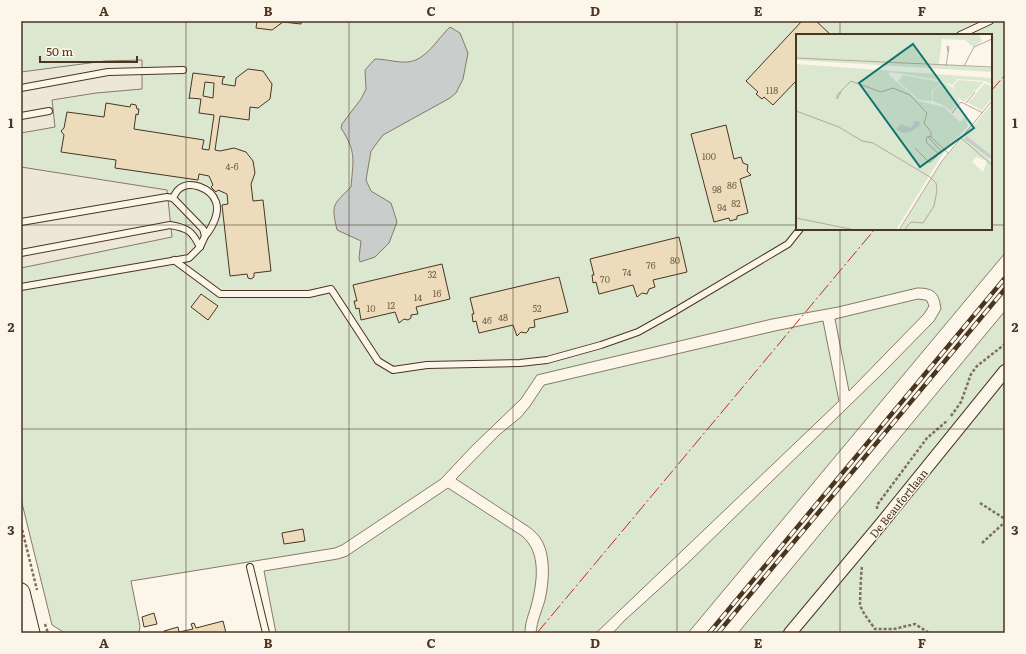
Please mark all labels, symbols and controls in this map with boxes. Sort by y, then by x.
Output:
text: A [99,1,109,20]
text: B [264,1,273,20]
text: C [426,1,436,20]
text: D [590,1,600,20]
text: E [754,1,763,20]
text: F [918,1,926,20]
inset map [796,34,992,230]
scale bar [40,38,137,64]
text: 50 m [46,42,73,60]
house number: 118 [766,83,778,97]
text: 1 [8,113,14,132]
text: 1 [1012,113,1018,132]
house number: 100 [702,149,716,163]
house number: 4-6 [226,159,239,173]
house number: 86 [727,178,737,192]
house number: 98 [712,182,722,196]
house number: 82 [731,196,741,210]
house number: 94 [717,200,727,214]
house number: 80 [670,253,680,267]
house number: 76 [646,258,656,272]
house number: 74 [623,265,631,279]
house number: 32 [427,267,437,281]
house number: 70 [600,272,610,286]
house number: 16 [433,286,441,300]
house number: 14 [414,290,422,304]
house number: 12 [387,298,396,312]
house number: 10 [367,301,375,315]
house number: 52 [532,301,542,315]
house number: 48 [498,310,508,324]
house number: 46 [482,313,492,327]
text: 2 [8,317,15,336]
text: 2 [1012,317,1019,336]
street label: De Beaufortlaan [865,465,931,541]
text: 3 [7,520,15,539]
text: 3 [1011,520,1019,539]
text: A [99,633,109,652]
text: B [264,633,273,652]
text: C [426,633,436,652]
text: D [590,633,600,652]
text: E [754,633,763,652]
text: F [918,633,926,652]

